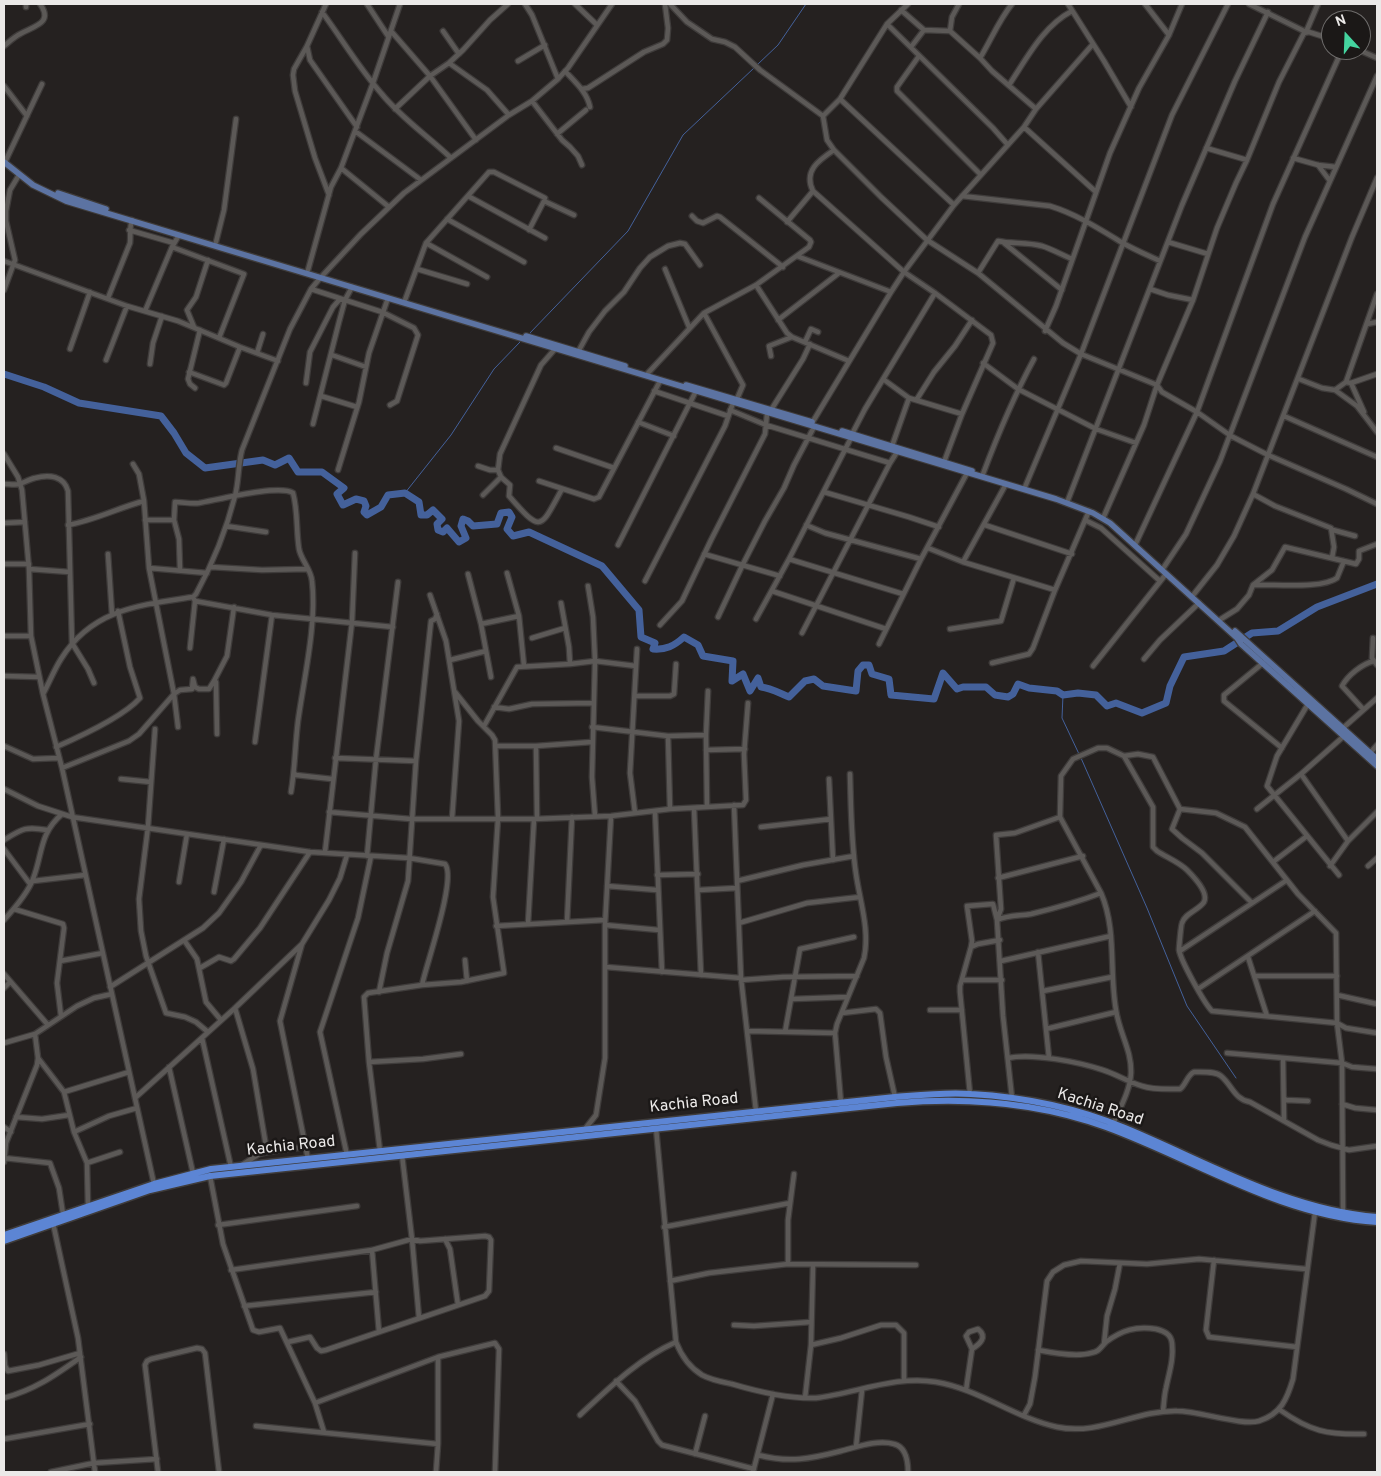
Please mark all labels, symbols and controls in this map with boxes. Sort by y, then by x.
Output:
north arrow [1321,10,1371,60]
text: N [1333,12,1349,31]
street label: Kachia Road [1055,1085,1145,1131]
street label: Kachia Road [649,1090,739,1118]
street label: Kachia Road [246,1133,336,1161]

